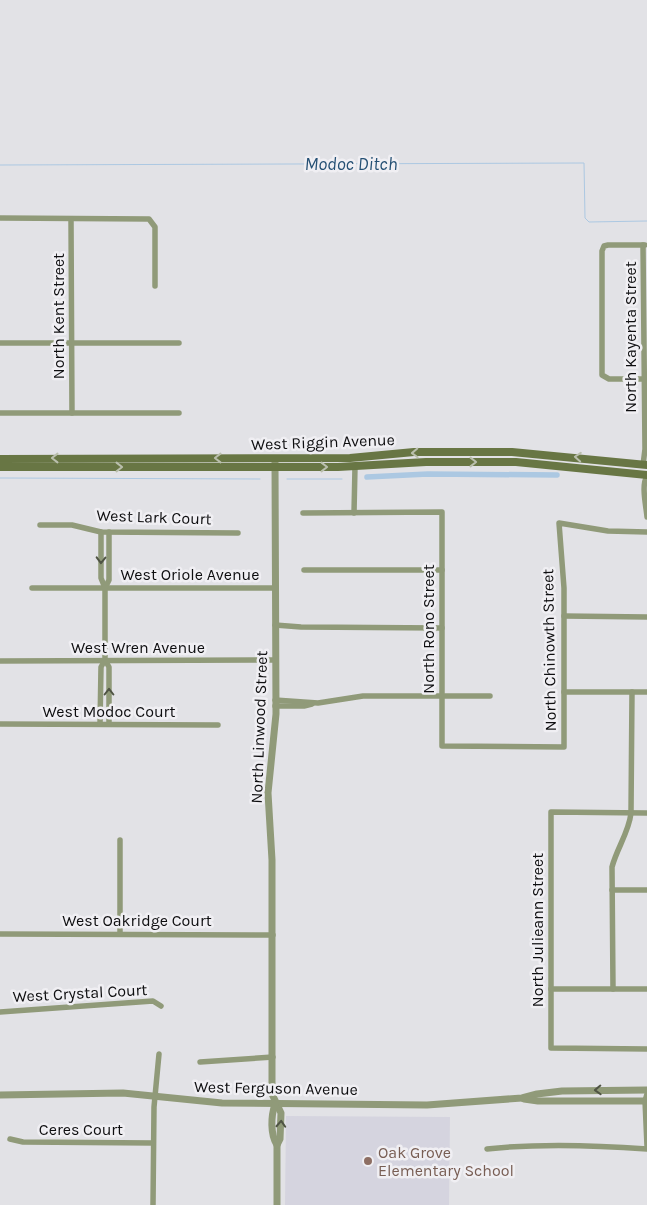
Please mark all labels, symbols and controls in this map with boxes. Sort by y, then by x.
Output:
water label: Modoc Ditch [305,153,398,175]
street label: North Kent Street [49,253,68,379]
street label: North Kayenta Street [621,261,640,413]
street label: West Riggin Avenue [251,430,395,454]
one-way arrow [411,447,419,458]
one-way arrow [573,452,581,463]
one-way arrow [51,453,59,463]
one-way arrow [214,453,222,463]
one-way arrow [470,457,477,467]
one-way arrow [115,462,123,472]
one-way arrow [320,462,328,472]
street label: West Lark Court [96,505,212,529]
one-way arrow [96,556,106,564]
street label: North Rono Street [419,564,438,694]
street label: West Oriole Avenue [120,565,260,584]
street label: North Chinowth Street [538,569,560,731]
street label: West Wren Avenue [71,638,205,657]
street label: North Linwood Street [247,650,271,804]
one-way arrow [104,687,114,695]
street label: West Modoc Court [43,702,175,721]
street label: North Julieann Street [528,853,547,1007]
street label: West Oakridge Court [62,911,212,930]
street label: West Crystal Court [12,980,148,1006]
street label: West Ferguson Avenue [194,1077,358,1099]
one-way arrow [594,1084,602,1095]
street label: Ceres Court [39,1120,123,1139]
one-way arrow [275,1120,286,1128]
place label: Oak Grove Elementary School [378,1143,514,1180]
marker: Oak Grove Elementary School [362,1155,374,1167]

